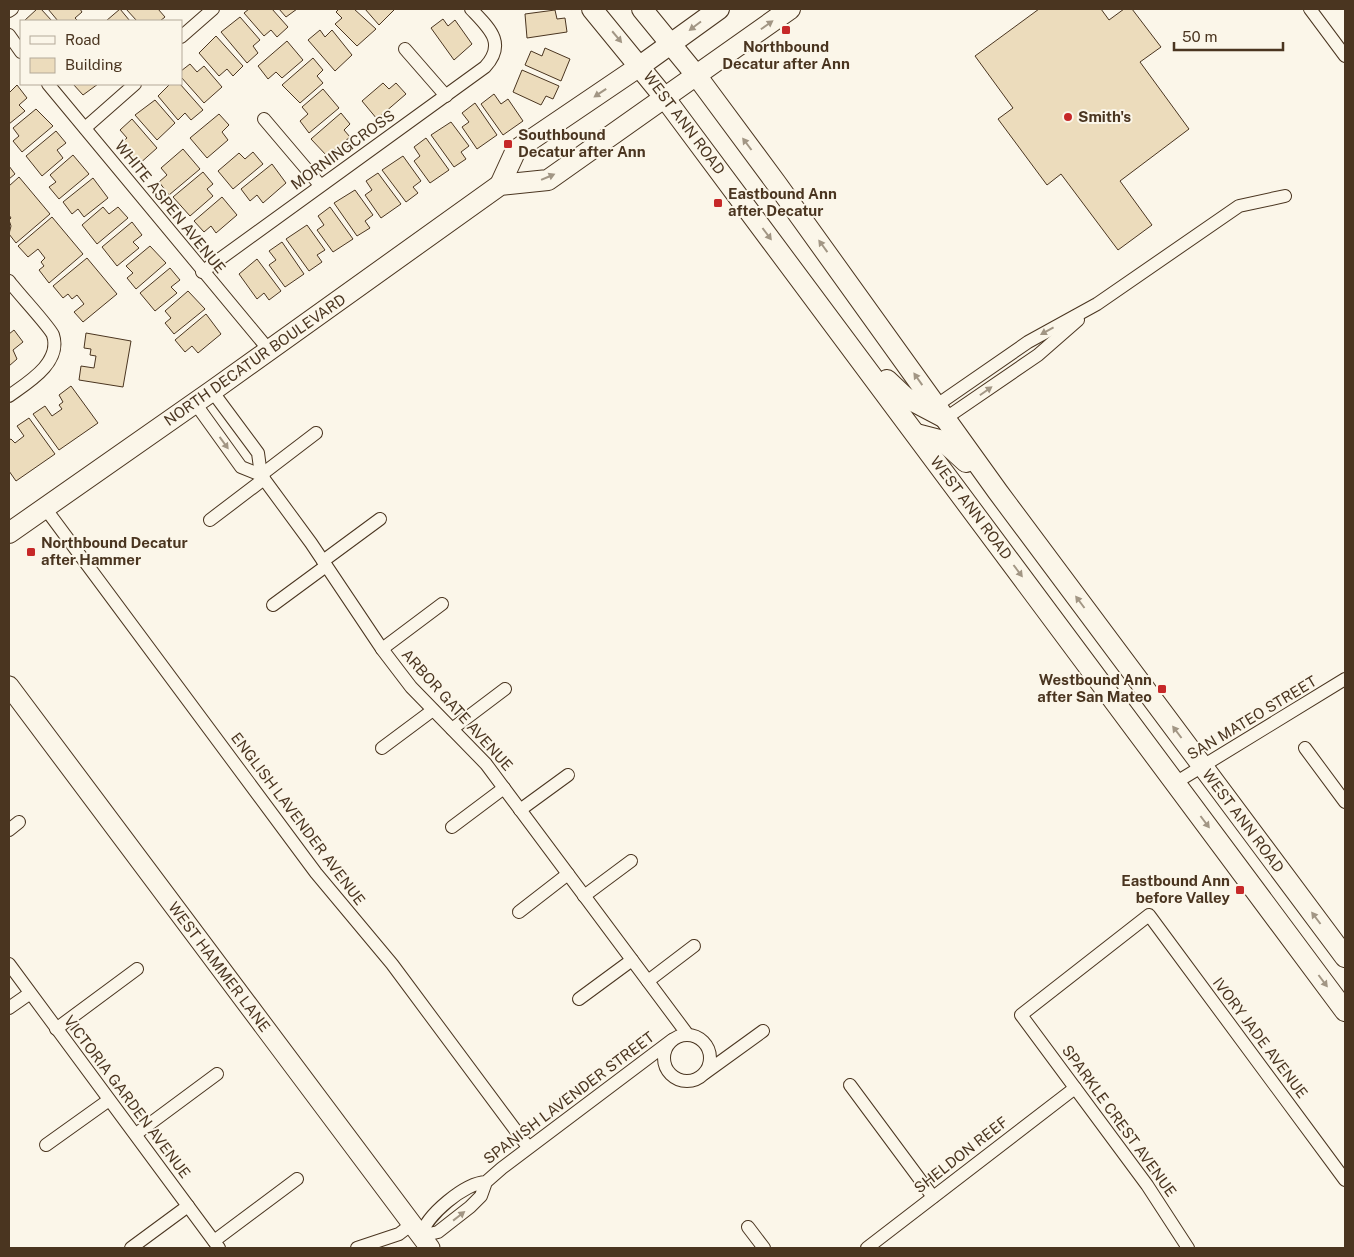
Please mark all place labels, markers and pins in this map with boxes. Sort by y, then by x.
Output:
marker: Northbound Decatur after Ann [780,24,792,36]
place label: Northbound Decatur after Ann [722,38,850,72]
place label: Smith's [1078,108,1131,125]
marker: Smith's [1062,111,1074,123]
place label: Southbound Decatur after Ann [518,126,646,160]
marker: Southbound Decatur after Ann [502,138,514,150]
place label: Eastbound Ann after Decatur [728,185,837,219]
marker: Eastbound Ann after Decatur [712,197,724,209]
place label: Northbound Decatur after Hammer [41,534,188,568]
marker: Northbound Decatur after Hammer [25,546,37,558]
place label: Westbound Ann after San Mateo [1037,671,1152,705]
marker: Westbound Ann after San Mateo [1156,683,1168,695]
place label: Eastbound Ann before Valley [1121,872,1231,906]
marker: Eastbound Ann before Valley [1234,884,1246,896]

